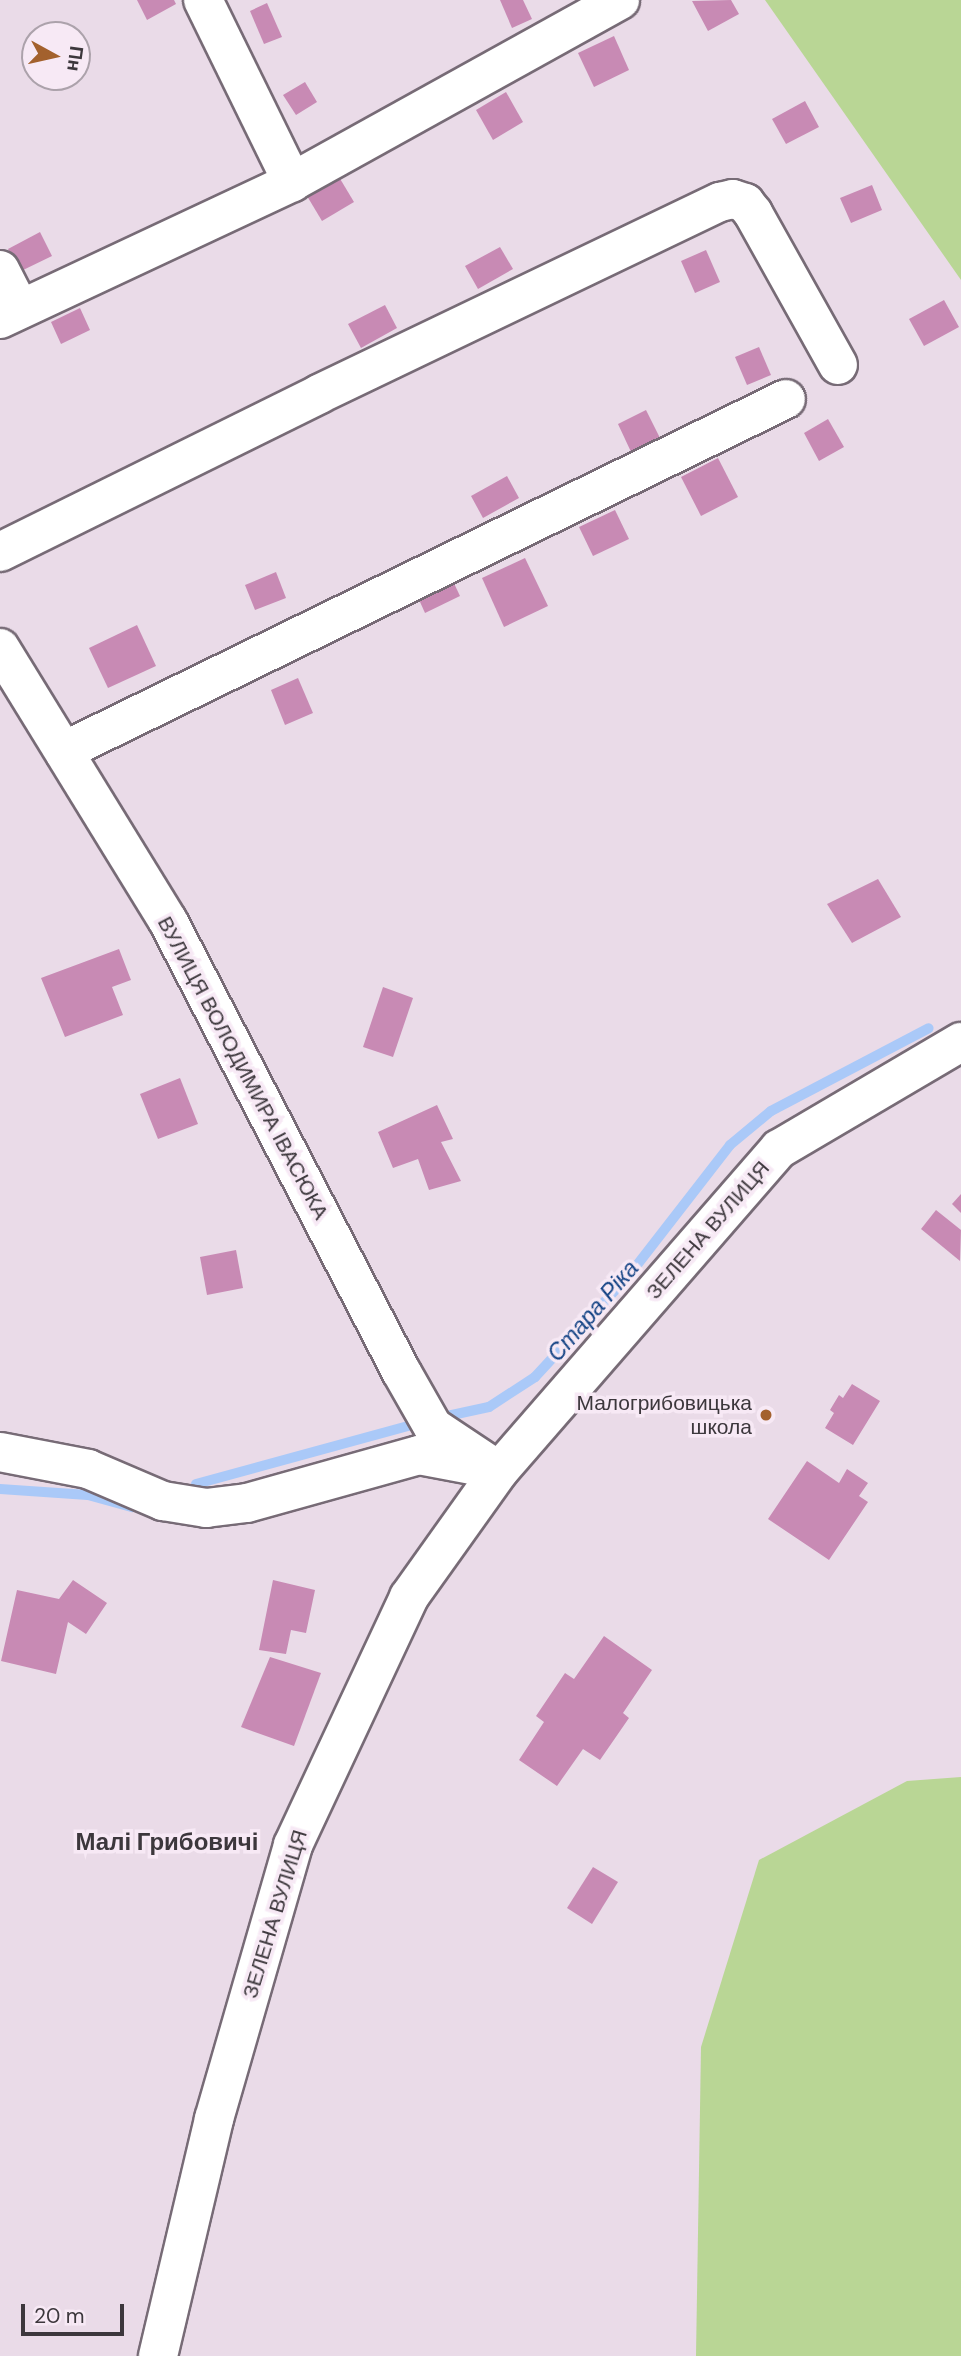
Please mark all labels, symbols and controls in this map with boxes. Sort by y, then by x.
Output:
north arrow [21,21,91,91]
text: Пн [61,45,89,73]
street label: ВУЛИЦЯ ВОЛОДИМИРА ІВАСЮКА [152,912,334,1224]
street label: ЗЕЛЕНА ВУЛИЦЯ [641,1156,775,1304]
water label: Стара Ріка [542,1255,644,1367]
place label: Малогрибовицька школа [576,1390,752,1440]
marker: Малогрибовицька школа [758,1407,774,1423]
street label: ЗЕЛЕНА ВУЛИЦЯ [237,1827,313,2001]
district label: Малі Грибовичі [76,1828,258,1856]
scale bar [24,2290,128,2334]
text: 20 m [34,2302,85,2330]

